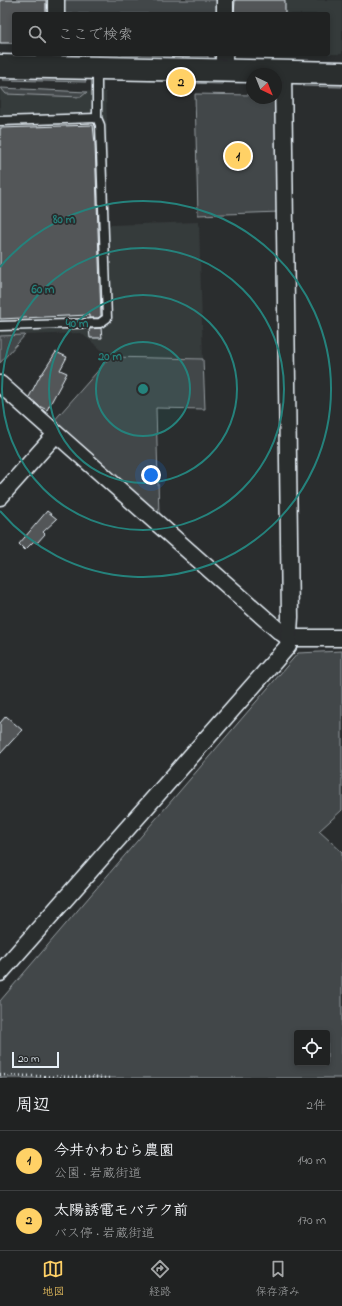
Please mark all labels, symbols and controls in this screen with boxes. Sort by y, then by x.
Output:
search box [12,12,330,56]
icon: search [26,23,48,45]
text: ここで検索 [58,24,133,46]
pin: 2 [168,67,194,97]
north arrow [246,68,282,104]
pin: 1 [225,141,251,171]
text: 80 m [52,211,76,229]
text: 60 m [31,281,55,299]
text: 40 m [65,315,89,333]
text: 20 m [97,348,122,366]
centre of rings [136,382,150,396]
your location [141,465,161,485]
map controls [294,1030,330,1066]
button: locate [294,1030,330,1066]
scale bar [12,1050,59,1069]
text: 20 m [18,1051,40,1067]
text: 周辺 [16,1093,50,1118]
text: 2件 [307,1096,326,1115]
text: 今井かわむら農園 [54,1140,174,1162]
text: 1 [27,1151,31,1170]
text: 140 m [298,1151,326,1170]
text: 公園 · 岩蔵街道 [54,1164,141,1183]
text: 太陽誘電モバテク前 [54,1200,188,1222]
text: 2 [26,1211,32,1230]
text: 170 m [298,1211,326,1230]
text: バス停 · 岩蔵街道 [54,1224,154,1243]
tab: 地図 [42,1258,64,1300]
tab: 経路 [149,1258,171,1300]
tab: 保存済み [256,1258,300,1300]

